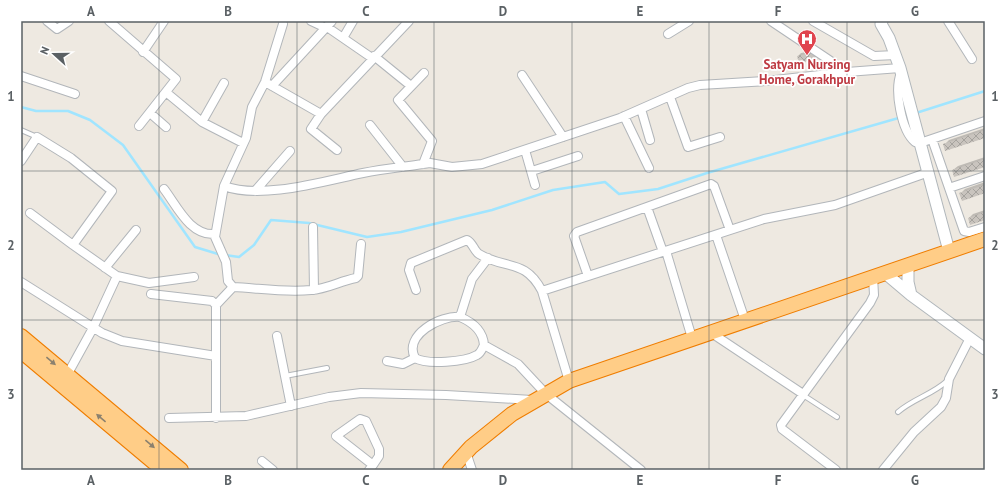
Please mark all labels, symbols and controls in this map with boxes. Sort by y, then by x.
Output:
text: A [87,3,95,20]
text: B [224,3,232,20]
text: C [362,3,370,20]
text: D [499,3,507,20]
text: E [637,3,644,20]
text: F [775,3,782,20]
text: G [911,3,919,20]
hospital icon: Satyam Nursing Home, Gorakhpur [796,28,818,56]
north arrow [34,34,74,74]
text: N [37,45,52,56]
place label: Satyam Nursing Home, Gorakhpur [759,56,855,88]
text: 1 [7,88,15,105]
text: 1 [991,88,999,105]
text: 2 [7,237,15,254]
text: 2 [991,237,999,254]
one-way arrow [46,356,56,365]
text: 3 [7,386,15,403]
text: 3 [991,386,999,403]
one-way arrow [96,414,107,423]
one-way arrow [145,440,156,449]
text: A [87,472,95,489]
text: B [224,472,232,489]
text: C [362,472,370,489]
text: D [499,472,507,489]
text: E [637,472,644,489]
text: F [775,472,782,489]
text: G [911,472,919,489]

